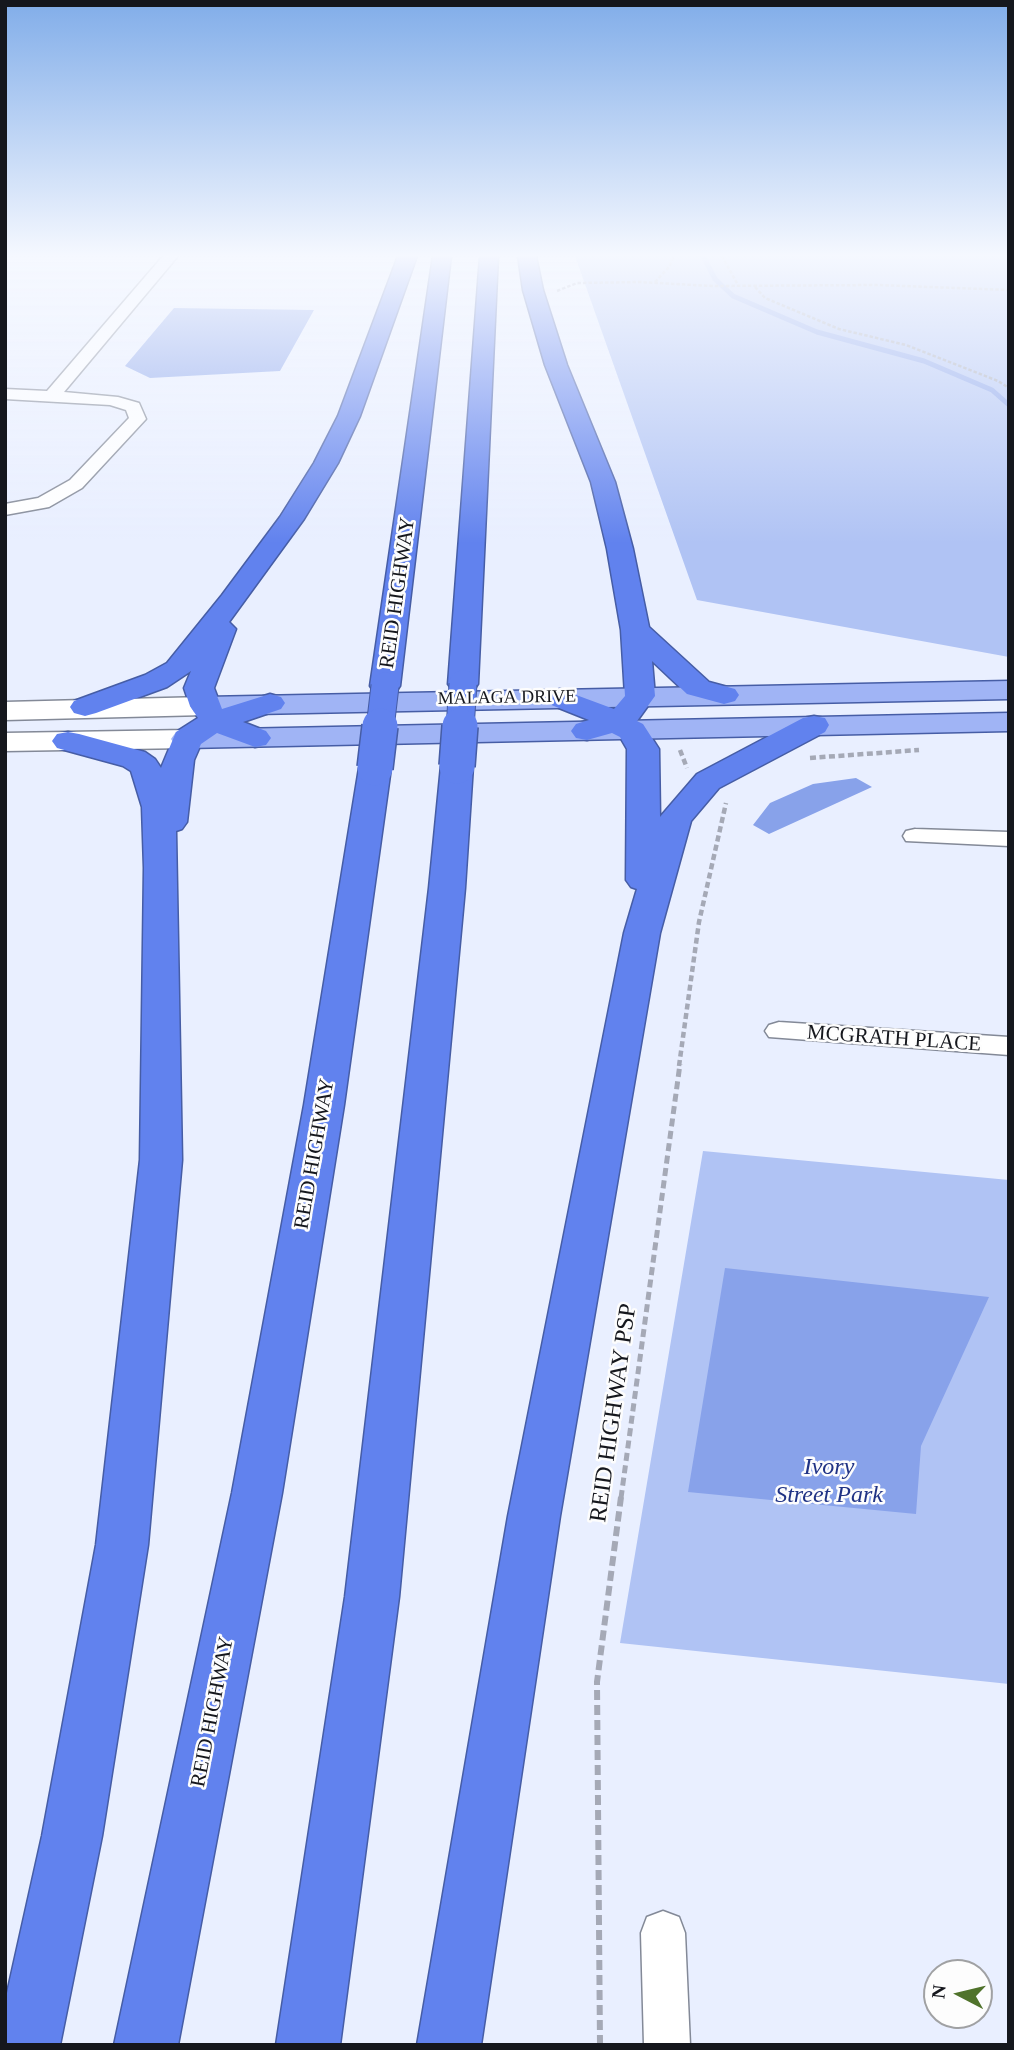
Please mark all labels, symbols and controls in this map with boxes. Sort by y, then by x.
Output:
street label: REID HIGHWAY [375,516,421,670]
street label: MALAGA DRIVE [438,686,576,710]
street label: MCGRATH PLACE [806,1020,982,1058]
street label: REID HIGHWAY [289,1077,341,1231]
street label: REID HIGHWAY PSP [584,1302,644,1524]
park label: Ivory Street Park [775,1454,883,1510]
street label: REID HIGHWAY [186,1635,240,1789]
north arrow [923,1959,993,2029]
text: N [927,1984,950,2000]

